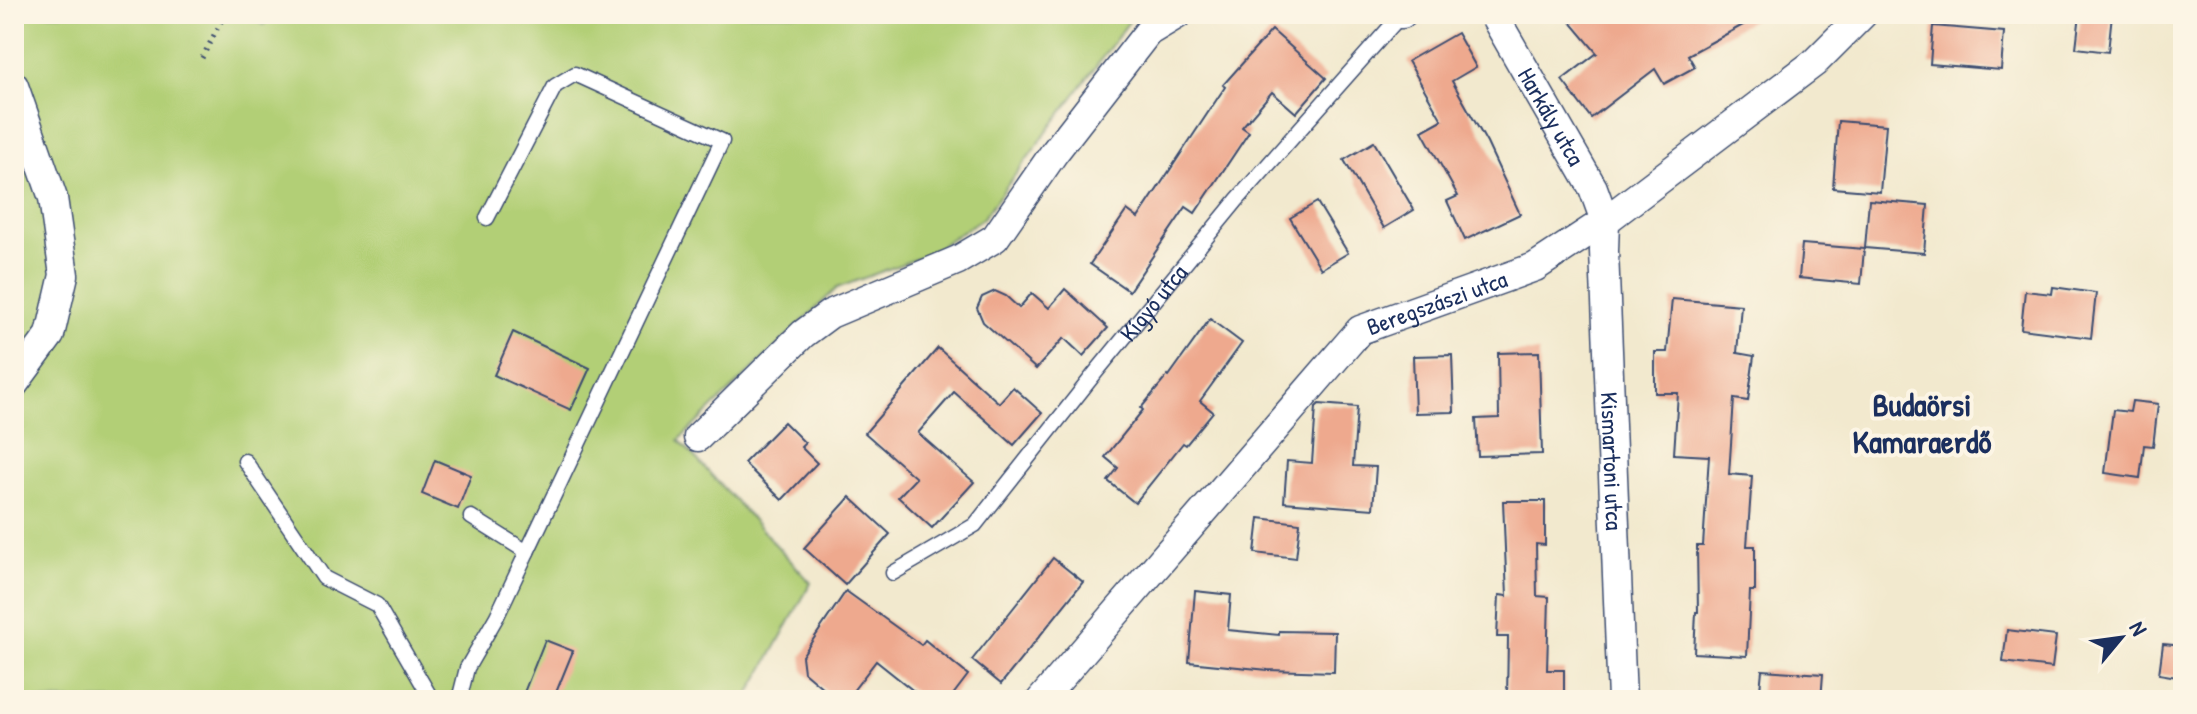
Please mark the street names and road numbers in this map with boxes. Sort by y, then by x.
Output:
street label: Harkály utca [1511,62,1593,171]
street label: Kígyó utca [1112,257,1194,348]
street label: Beregszászi utca [1362,262,1511,342]
street label: Kismartoni utca [1594,391,1631,531]

